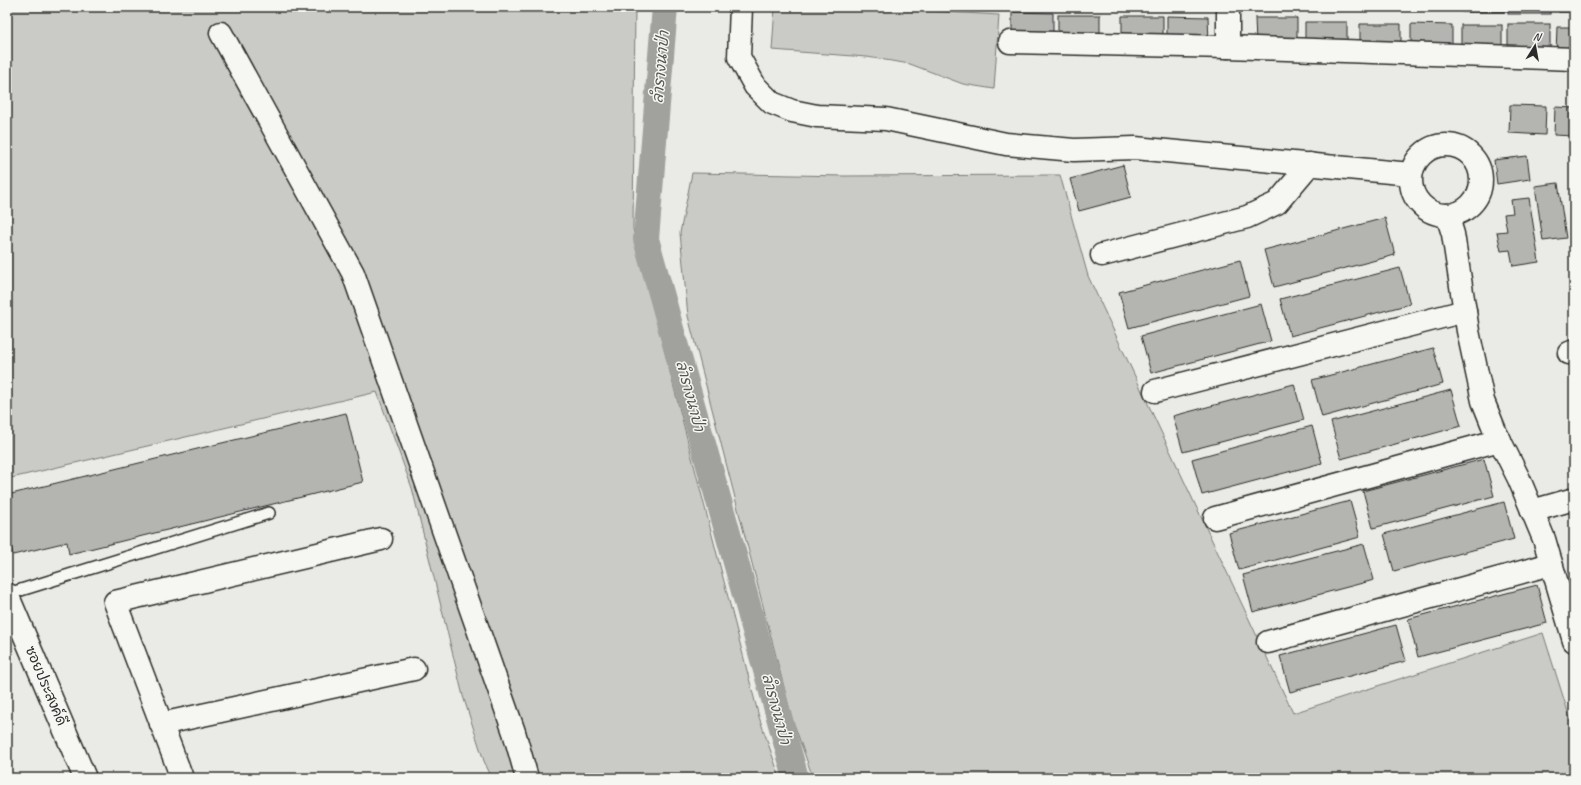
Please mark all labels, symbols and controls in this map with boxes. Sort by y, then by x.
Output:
north arrow [1515,26,1555,66]
water label: ลำรางนาป่า [647,29,674,104]
text: N [1532,29,1544,44]
water label: ลำรางนาป่า [671,358,710,435]
street label: ซอยประสงค์ดี [22,643,71,728]
water label: ลำรางนาป่า [757,671,796,748]

